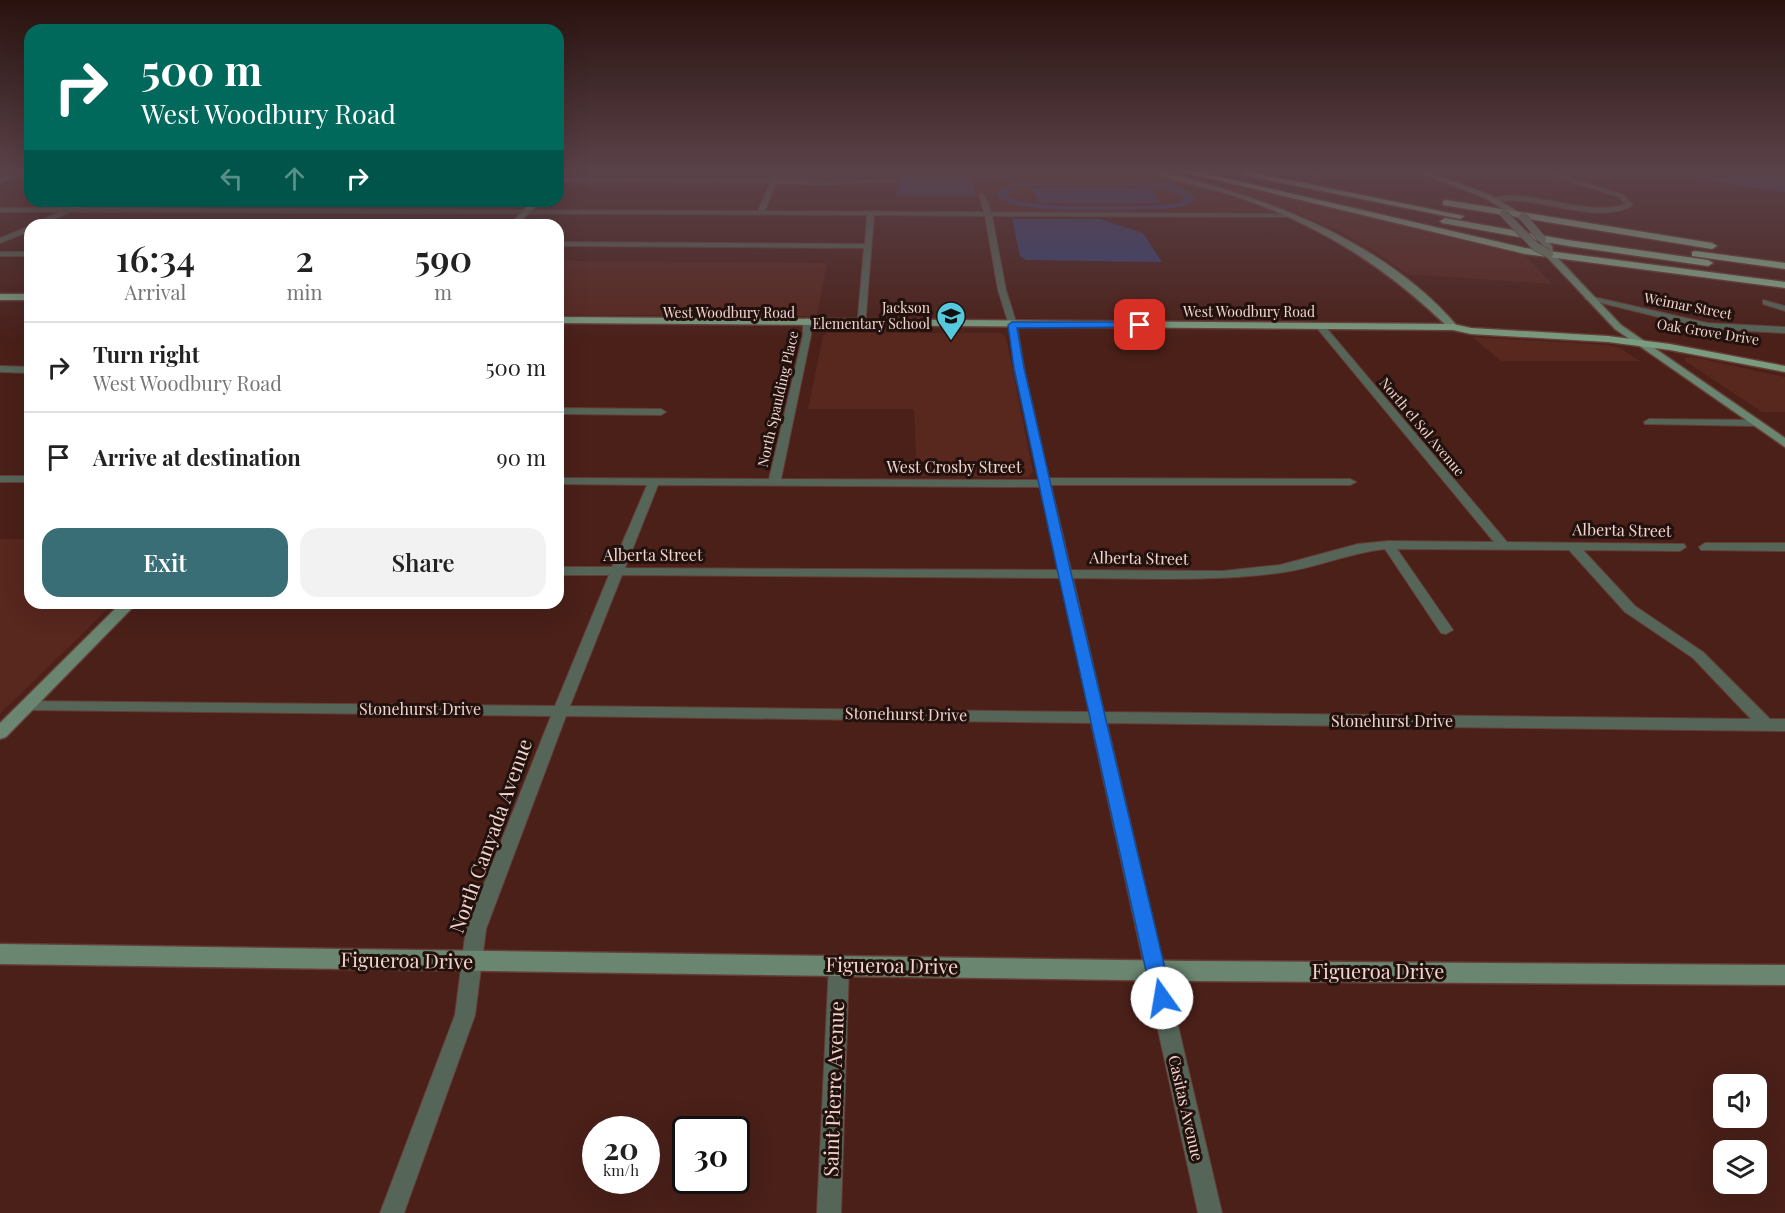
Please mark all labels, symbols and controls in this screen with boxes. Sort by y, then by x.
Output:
text: 500 m [141,41,262,97]
icon: right [42,48,120,126]
text: West Woodbury Road [141,95,396,131]
icon: left [215,162,248,195]
icon: ahead [278,162,311,195]
icon: right [341,162,374,195]
text: 16:34 [116,233,195,281]
text: 2 [295,233,314,281]
text: 590 [414,233,472,281]
text: Arrival [125,278,186,305]
text: min [287,278,322,305]
text: m [434,278,452,305]
street label: Weimar Street [1641,287,1735,324]
place label: Jackson Elementary School [813,298,931,333]
pin [1114,299,1165,350]
school or university icon: Jackson Elementary School [935,300,967,342]
street label: West Woodbury Road [1182,302,1315,321]
street label: West Woodbury Road [662,303,795,322]
icon: arrive [1123,308,1156,341]
street label: Oak Grove Drive [1656,314,1761,349]
street label: North Spaulding Place [753,329,802,469]
text: Turn right [93,339,199,369]
icon: right [42,351,75,384]
text: 500 m [485,352,546,382]
text: West Woodbury Road [93,369,282,396]
street label: North el Sol Avenue [1376,373,1469,480]
icon: arrive [42,441,75,474]
text: Arrive at destination [93,442,301,472]
text: 90 m [497,442,546,472]
street label: West Crosby Street [885,456,1022,477]
street label: Alberta Street [1571,518,1672,541]
button: Exit [42,528,288,597]
button: Share [300,528,546,597]
street label: Alberta Street [602,544,703,565]
street label: Alberta Street [1088,546,1189,569]
street label: Stonehurst Drive [359,698,481,719]
street label: Stonehurst Drive [845,702,967,725]
street label: Stonehurst Drive [1331,710,1453,731]
street label: North Canyada Avenue [442,735,537,936]
street label: Figueroa Drive [340,945,474,974]
street label: Figueroa Drive [825,950,959,979]
street label: Figueroa Drive [1312,957,1444,984]
position arrow [1130,966,1194,1030]
street label: Saint Pierre Avenue [816,1001,849,1177]
street label: Casitas Avenue [1164,1053,1209,1163]
map controls [1713,1074,1767,1194]
button: sound [1713,1074,1767,1128]
speed limit sign: 30 [672,1116,750,1194]
text: 20 [603,1128,639,1168]
button: layers [1713,1140,1767,1194]
text: km/h [603,1160,639,1180]

